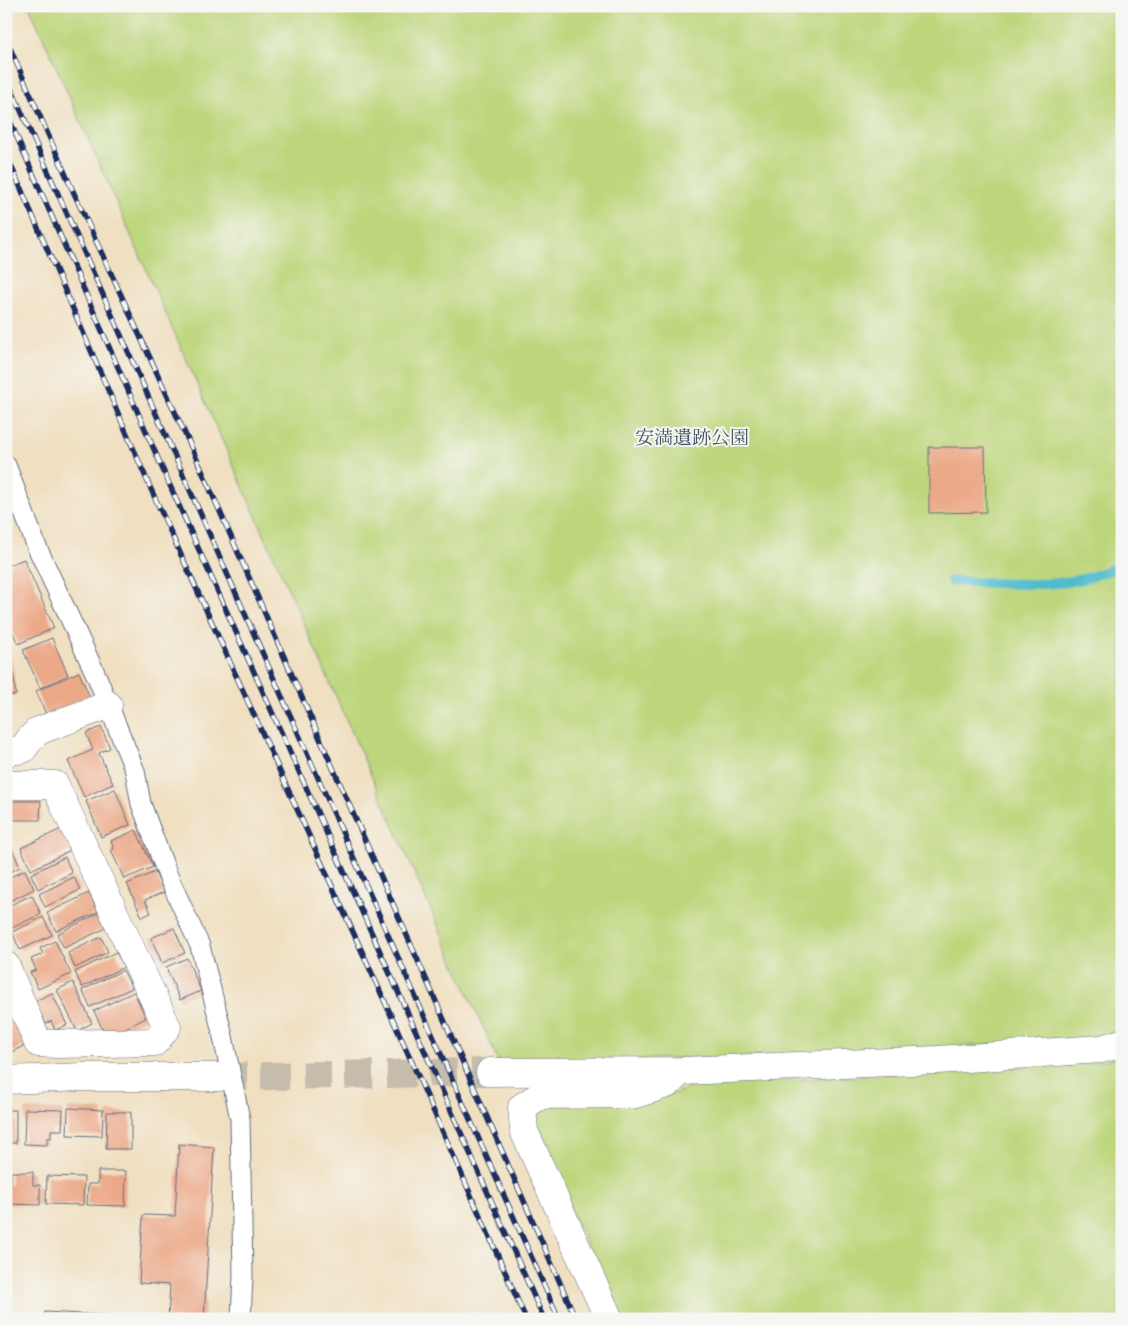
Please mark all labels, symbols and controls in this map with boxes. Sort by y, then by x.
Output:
park label: 安満遺跡公園 [635,427,749,449]

